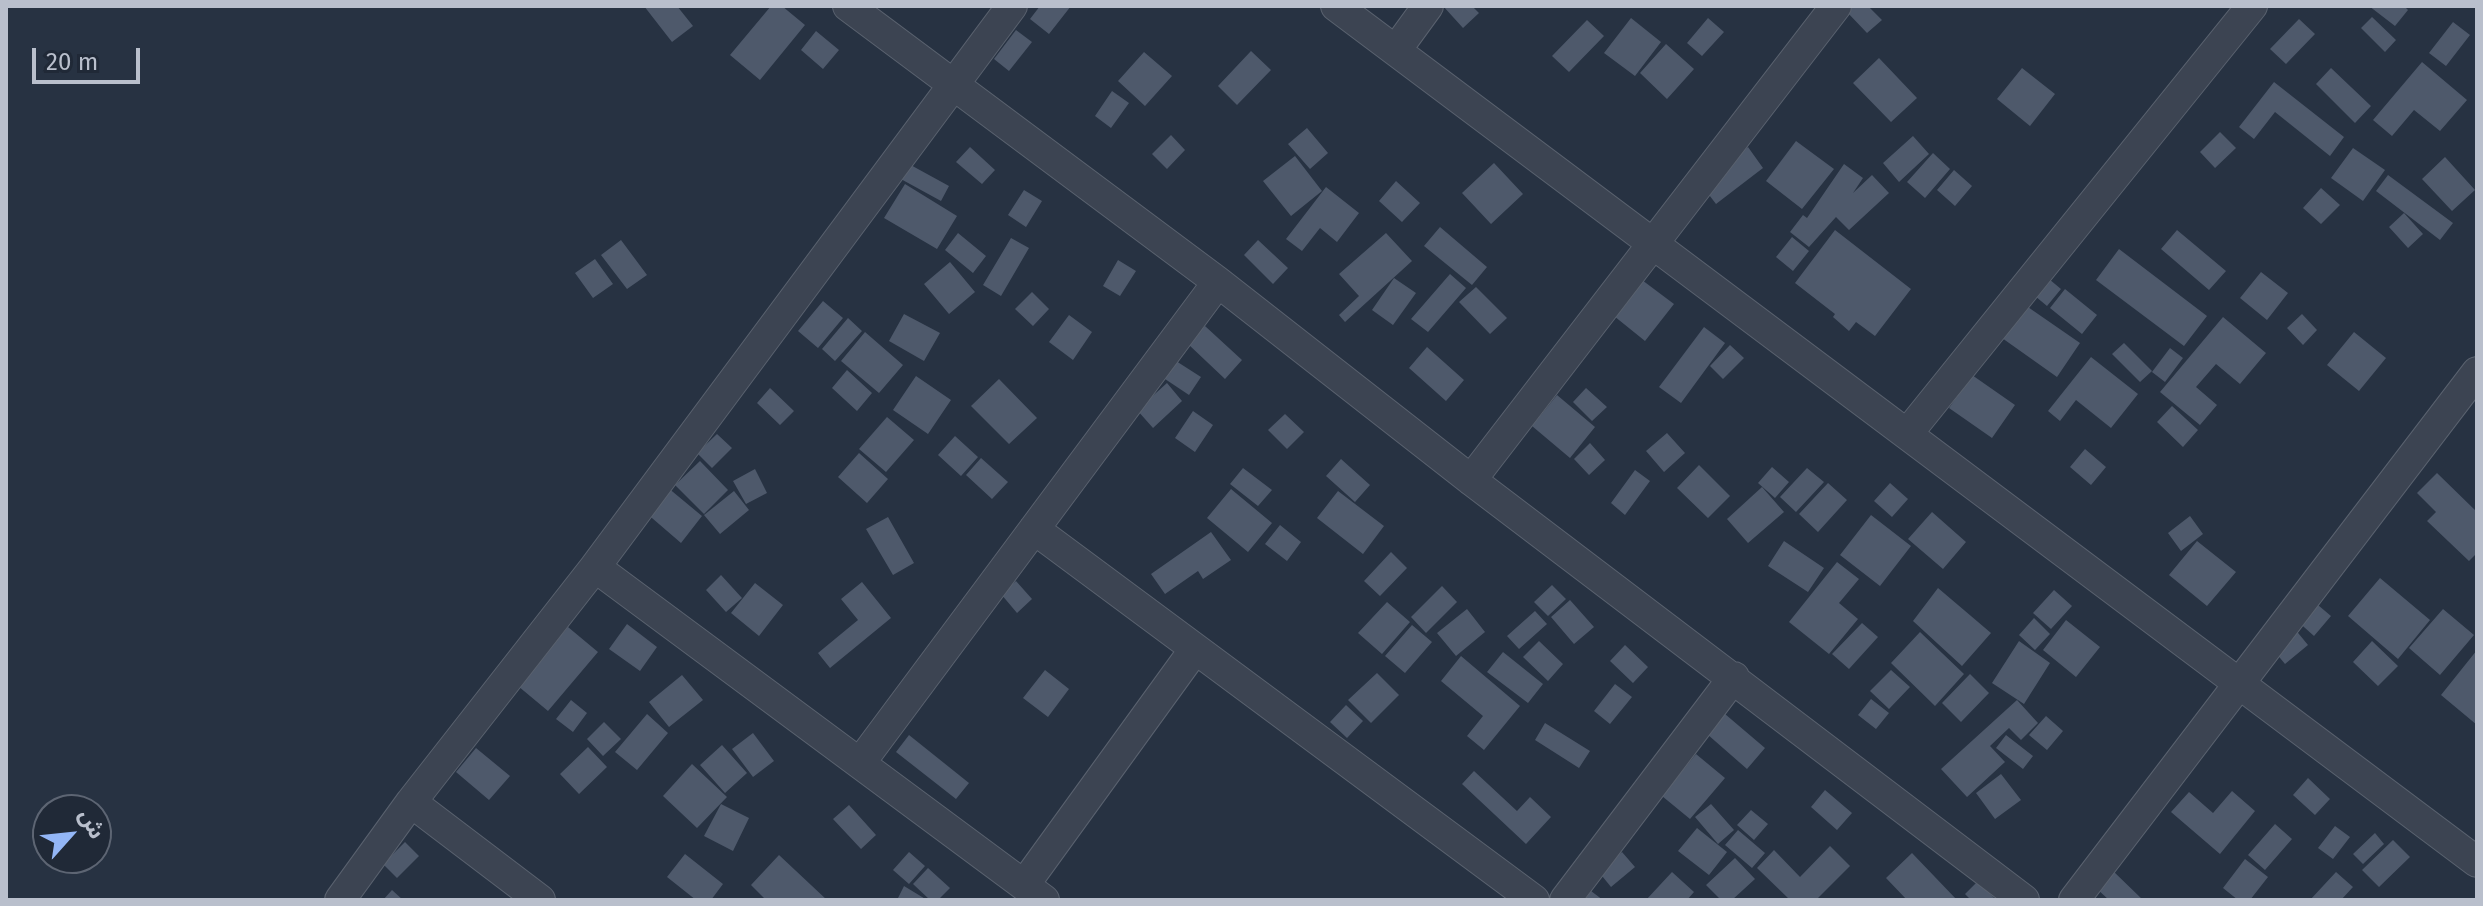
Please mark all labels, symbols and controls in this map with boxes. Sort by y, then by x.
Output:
scale bar [36,32,144,82]
text: 20 m [46,48,98,76]
north arrow [32,794,112,874]
text: ش [73,804,111,843]

